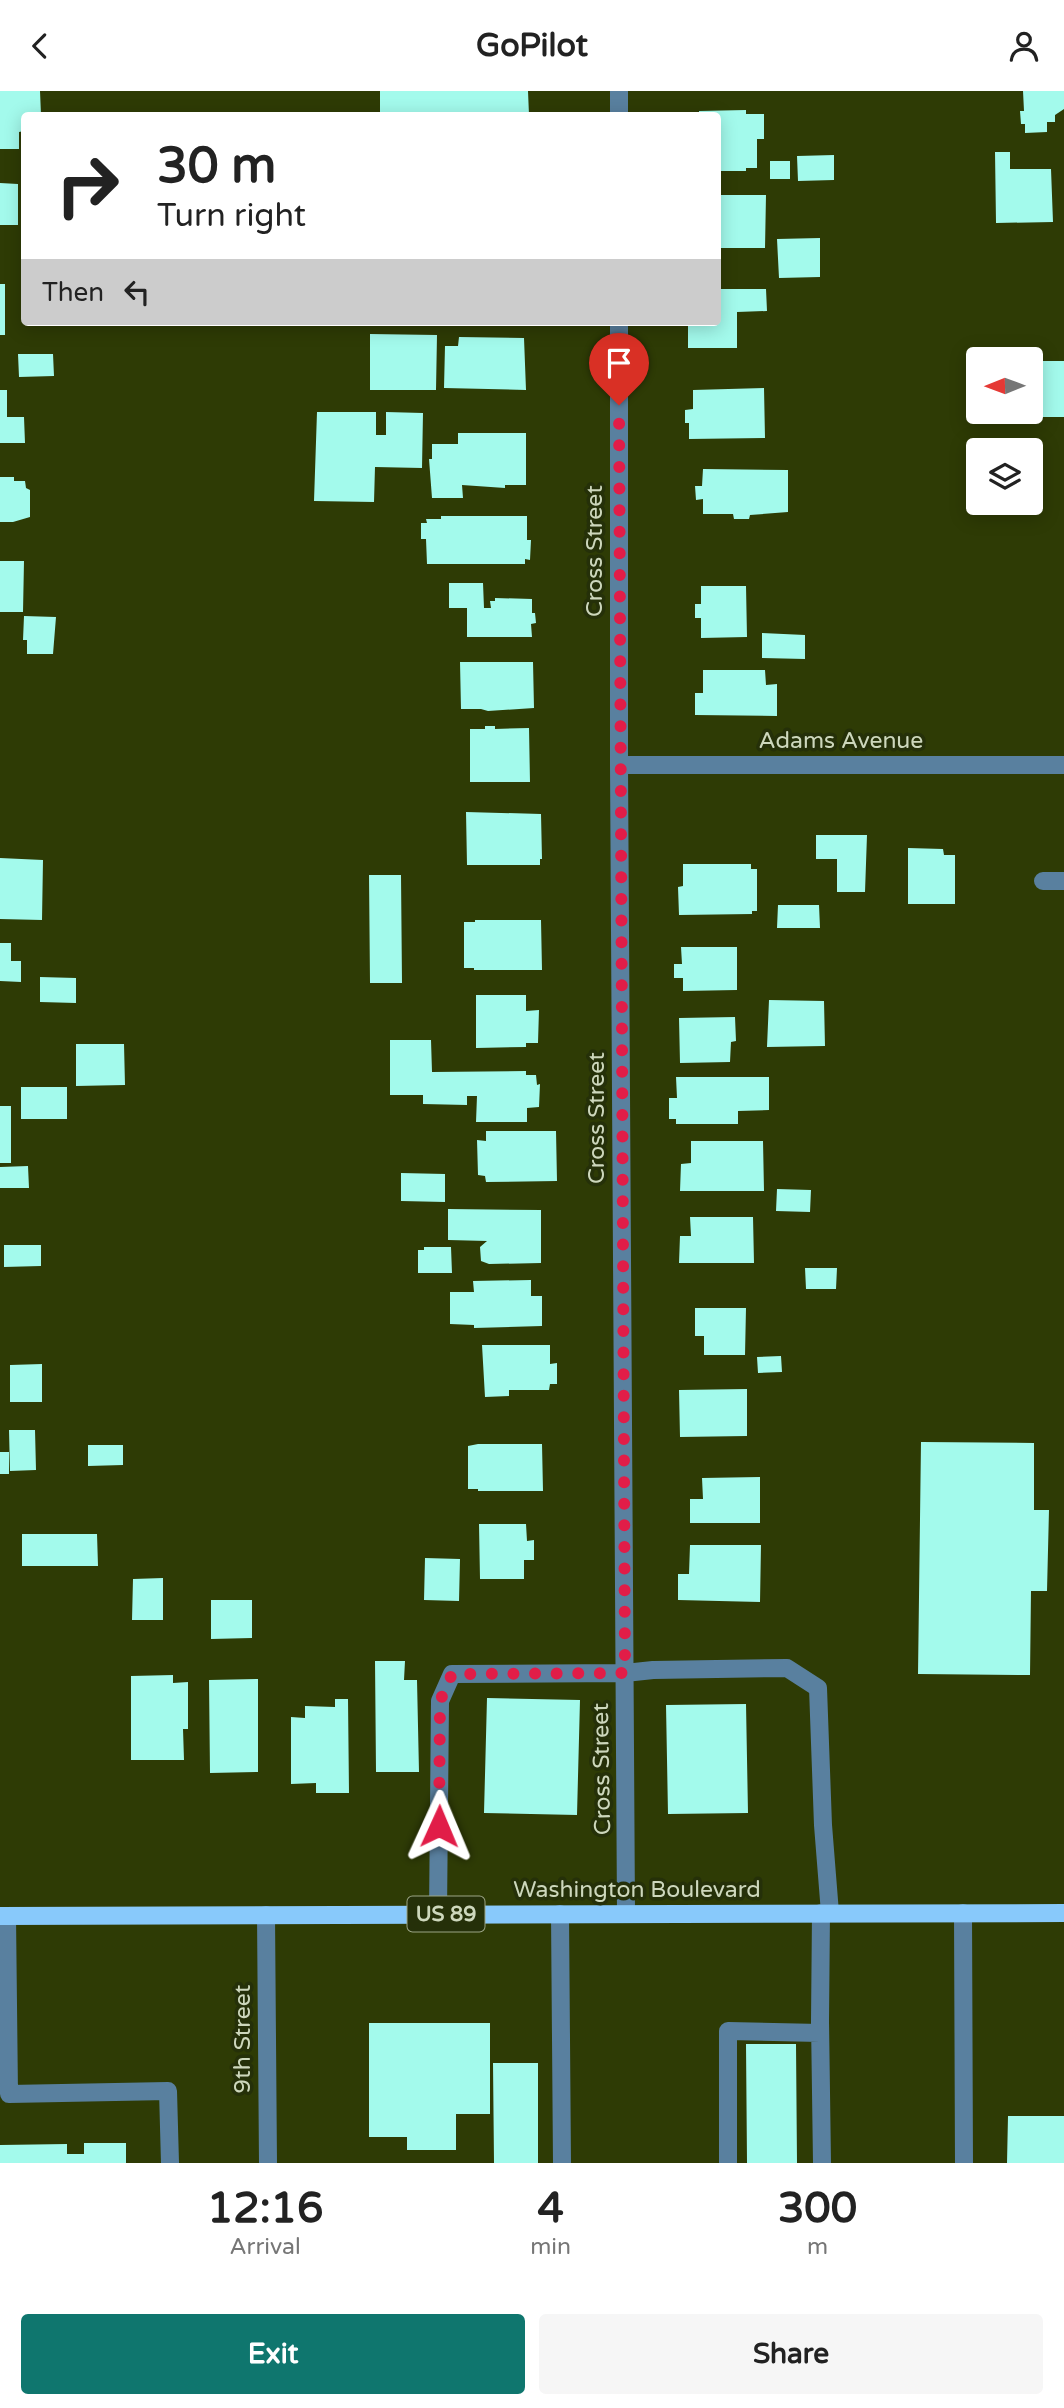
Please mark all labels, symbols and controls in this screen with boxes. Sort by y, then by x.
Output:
icon: back [21,27,59,65]
text: GoPilot [476,27,588,65]
icon: person [1005,27,1043,65]
text: 30 m [157,137,276,196]
icon: right [42,140,133,231]
text: Turn right [157,197,306,235]
icon: left [118,273,156,311]
text: Then [42,277,104,308]
pin [589,333,649,405]
icon: arrive [600,344,638,382]
north arrow [966,347,1043,423]
map controls [966,347,1043,515]
button: layers [966,438,1043,515]
street label: Cross Street [581,485,609,617]
street label: Adams Avenue [759,727,923,755]
street label: Cross Street [583,1052,611,1184]
street label: Cross Street [587,1703,617,1835]
position arrow [402,1789,476,1863]
street label: Washington Boulevard [513,1876,761,1904]
road number: US 89 [408,1897,485,1931]
street label: 9th Street [229,1984,257,2093]
text: 12:16 [207,2183,323,2234]
text: 4 [537,2183,564,2234]
text: 300 [778,2183,857,2234]
text: Arrival [230,2233,301,2261]
text: min [530,2233,571,2261]
text: m [807,2233,828,2261]
button: Exit [21,2314,525,2394]
button: Share [539,2314,1043,2394]

